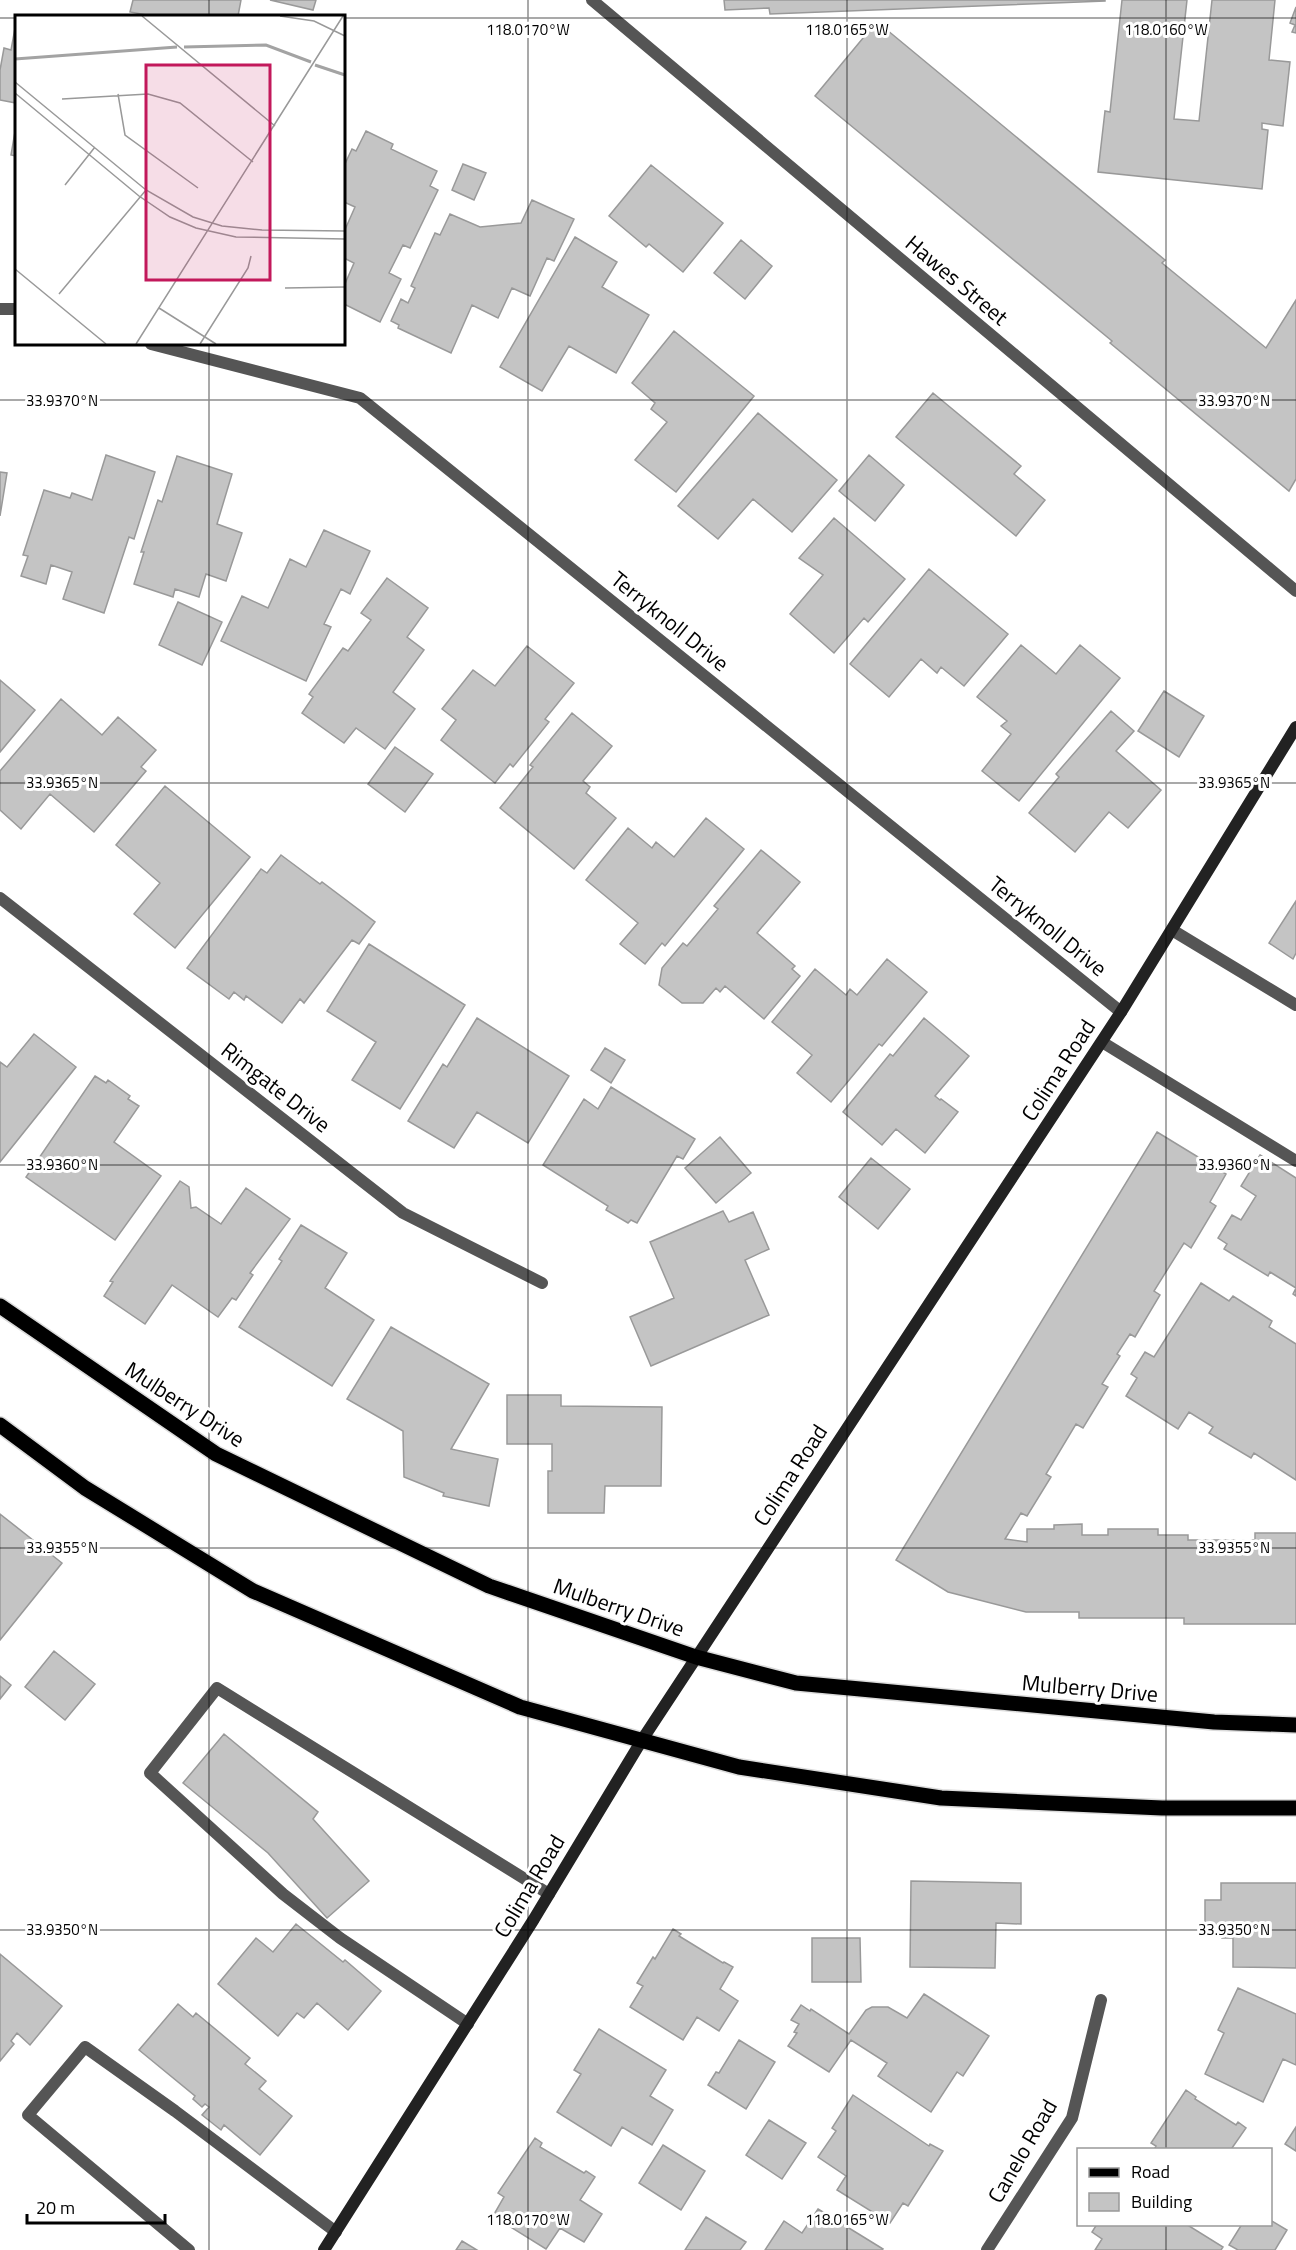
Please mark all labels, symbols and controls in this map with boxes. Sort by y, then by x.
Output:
inset map [15,15,345,345]
text: 118.0170°W [486,18,570,41]
text: 118.0165°W [805,18,889,41]
text: 118.0160°W [1124,18,1208,41]
street label: Hawes Street [898,227,1016,334]
text: 33.9370°N [26,389,98,412]
text: 33.9370°N [1198,389,1270,412]
street label: Terryknoll Drive [603,563,737,679]
text: 33.9365°N [26,771,98,794]
text: 33.9365°N [1198,771,1270,794]
street label: Terryknoll Drive [981,868,1115,984]
street label: Colima Road [1012,1012,1104,1128]
street label: Rimgate Drive [214,1033,338,1141]
text: 33.9360°N [26,1153,98,1176]
text: 33.9360°N [1198,1153,1270,1176]
street label: Mulberry Drive [118,1353,252,1455]
street label: Colima Road [744,1417,836,1533]
text: 33.9355°N [26,1536,98,1559]
text: 33.9355°N [1198,1536,1270,1559]
street label: Mulberry Drive [549,1569,689,1645]
street label: Mulberry Drive [1020,1665,1160,1711]
street label: Colima Road [485,1828,573,1944]
text: 33.9350°N [26,1918,98,1941]
text: 33.9350°N [1198,1918,1270,1941]
street label: Canelo Road [979,2093,1065,2209]
legend [1077,2148,1272,2226]
text: Road [1131,2158,1170,2185]
scale bar [27,2187,165,2225]
text: Building [1131,2188,1192,2215]
text: 20 m [36,2194,75,2221]
text: 118.0170°W [486,2208,570,2231]
text: 118.0165°W [805,2208,889,2231]

